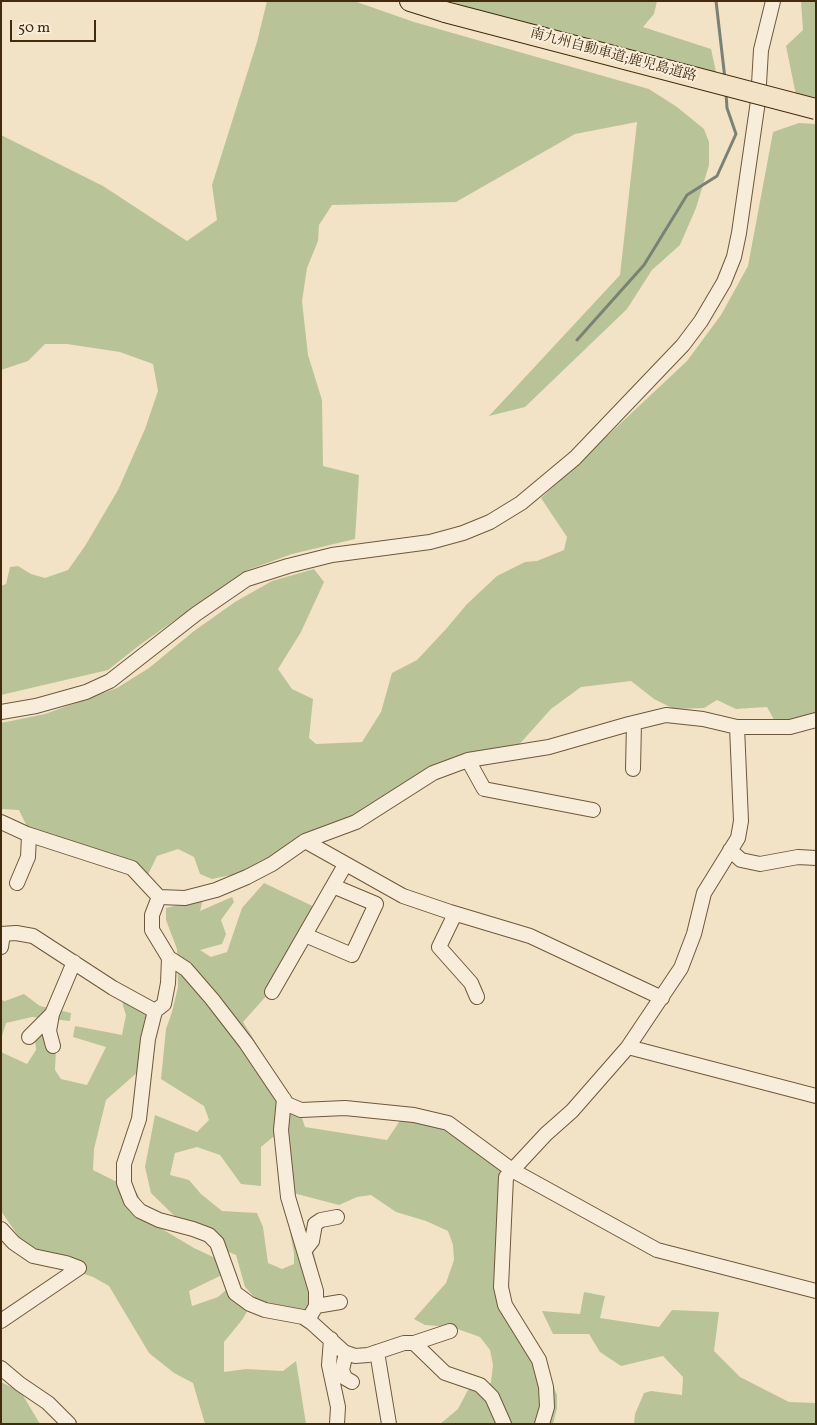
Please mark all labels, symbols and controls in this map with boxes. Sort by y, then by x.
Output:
scale bar [12,10,99,42]
text: 50 m [18,18,50,39]
street label: 南九州自動車道;鹿児島道路 [528,26,698,86]

